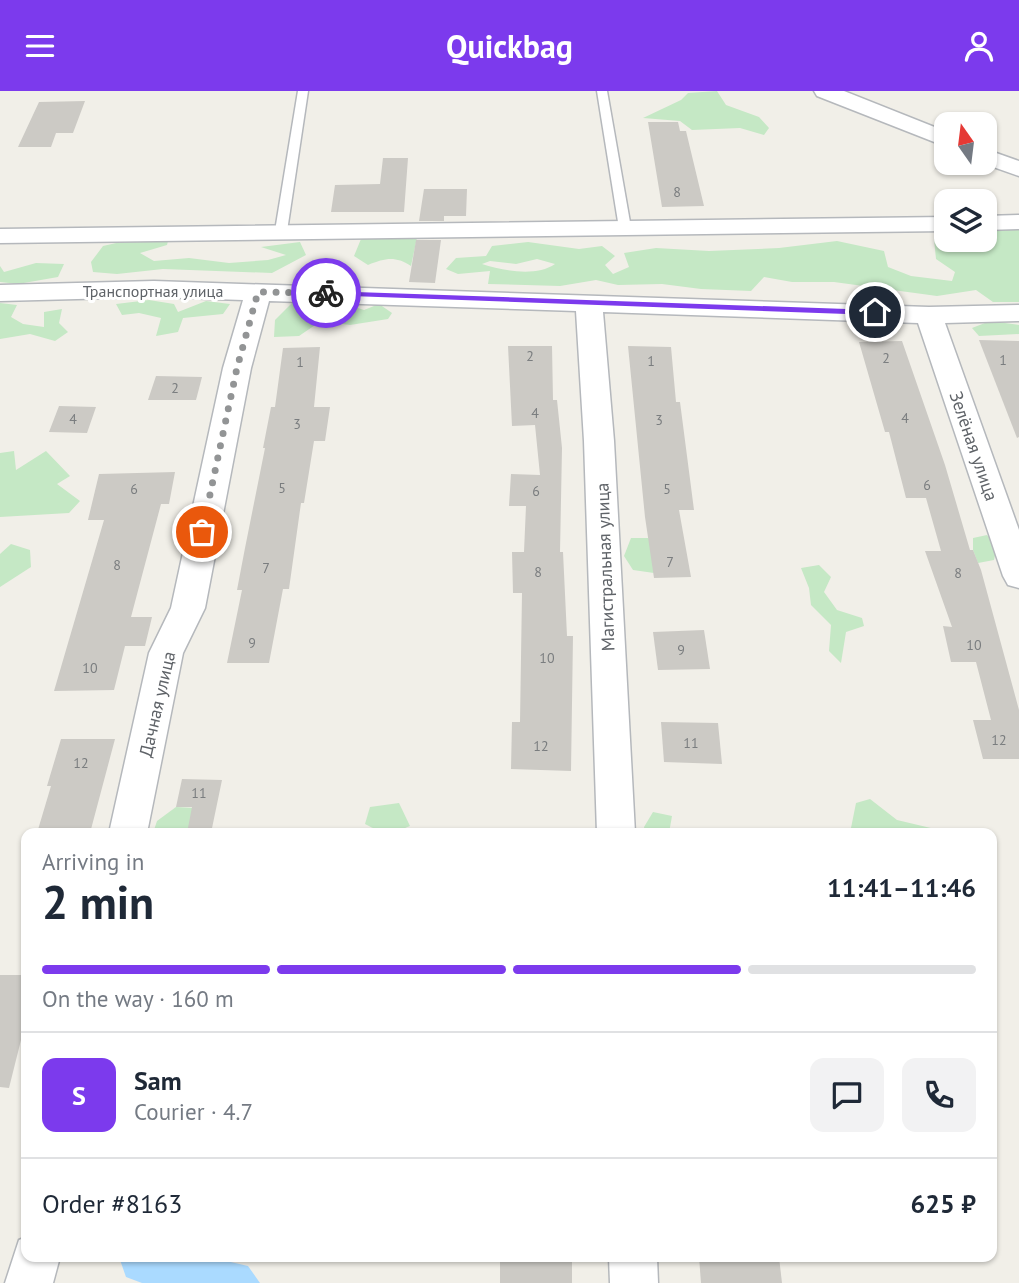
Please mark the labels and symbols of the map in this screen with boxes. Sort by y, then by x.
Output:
north arrow [934,112,998,175]
house number: 8 [673,183,681,201]
courier [291,258,361,328]
street label: Транспортная улица [83,281,223,301]
pin [845,282,905,342]
house number: 2 [526,347,534,365]
house number: 2 [882,349,890,367]
house number: 1 [999,351,1007,369]
house number: 1 [647,352,655,370]
house number: 1 [296,353,304,371]
house number: 2 [171,379,179,397]
street label: Зелёная улица [944,388,1004,504]
house number: 4 [531,404,539,422]
house number: 4 [901,409,909,427]
house number: 4 [69,410,77,428]
house number: 3 [655,411,663,429]
house number: 3 [293,415,301,433]
house number: 6 [923,476,931,494]
house number: 5 [278,479,286,497]
house number: 6 [130,480,138,498]
house number: 5 [663,480,671,498]
house number: 6 [532,482,540,500]
street label: Магистральная улица [591,482,619,652]
pin [172,502,232,562]
house number: 7 [666,553,674,571]
house number: 8 [113,556,121,574]
house number: 7 [262,559,270,577]
house number: 8 [534,563,542,581]
house number: 8 [954,564,962,582]
house number: 9 [248,634,256,652]
house number: 10 [966,636,982,654]
house number: 9 [677,641,685,659]
street label: Дачная улица [134,649,180,759]
house number: 10 [539,649,555,667]
house number: 10 [82,659,98,677]
house number: 12 [991,731,1007,749]
house number: 11 [683,734,699,752]
house number: 12 [533,737,549,755]
house number: 12 [73,754,89,772]
house number: 11 [191,784,207,802]

